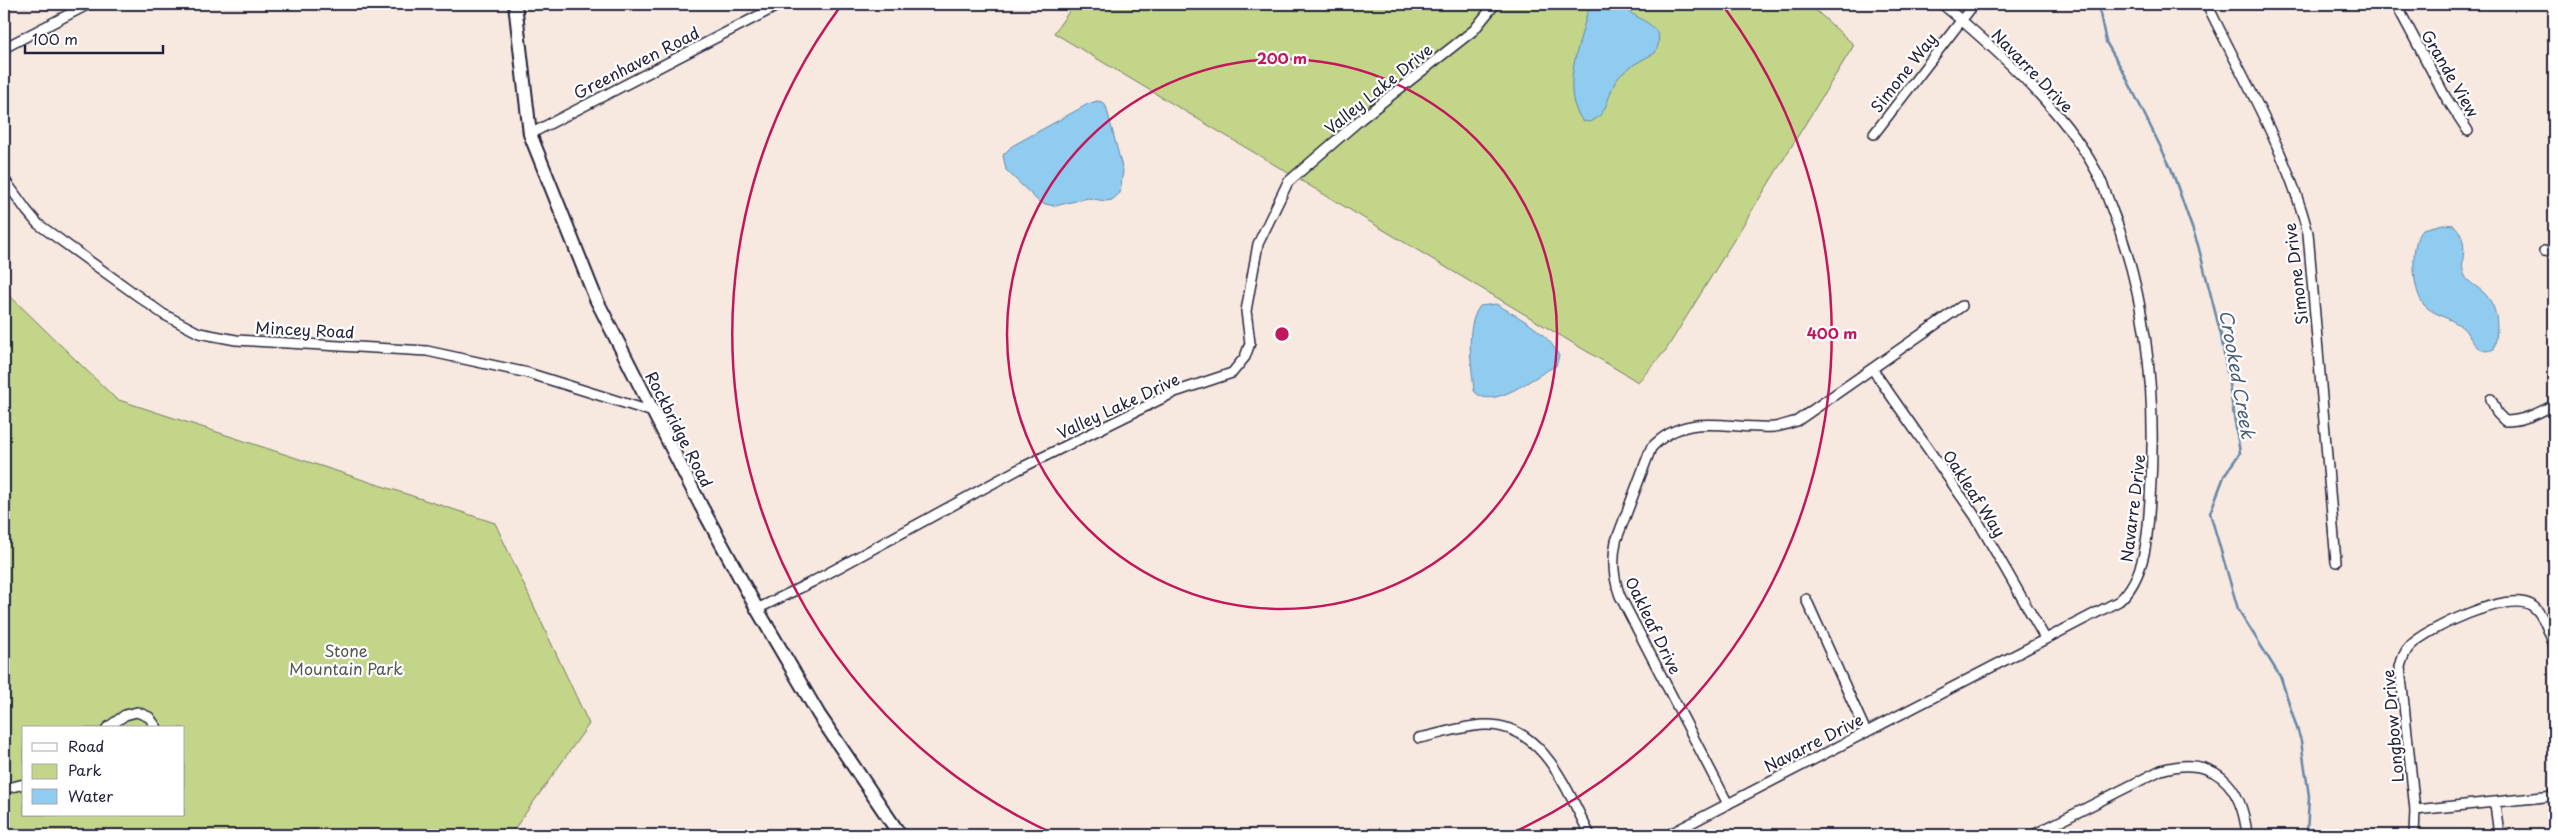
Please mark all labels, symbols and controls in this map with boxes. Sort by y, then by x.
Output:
street label: Greenhaven Road [569,20,703,104]
scale bar [25,22,162,54]
street label: Navarre Drive [1987,23,2079,117]
street label: Grande View [2416,25,2486,122]
text: 100 m [32,27,78,50]
street label: Simone Way [1864,27,1942,117]
street label: Valley Lake Drive [1319,37,1437,139]
text: 200 m [1257,46,1307,69]
street label: Simone Drive [2277,222,2313,326]
water label: Crooked Creek [2213,308,2263,441]
street label: Mincey Road [255,314,355,344]
text: 400 m [1807,321,1857,344]
centre of rings [1273,325,1291,343]
street label: Valley Lake Drive [1053,366,1183,444]
street label: Rockbridge Road [640,367,720,491]
street label: Oakleaf Way [1938,445,2012,541]
street label: Navarre Drive [2113,453,2151,563]
street label: Oakleaf Drive [1620,572,1688,678]
park label: Stone Mountain Park [289,638,403,680]
street label: Longbow Drive [2375,669,2409,783]
street label: Navarre Drive [1759,707,1867,777]
legend [22,726,185,816]
text: Road [68,734,104,757]
text: Park [68,758,102,781]
text: Water [68,784,113,807]

